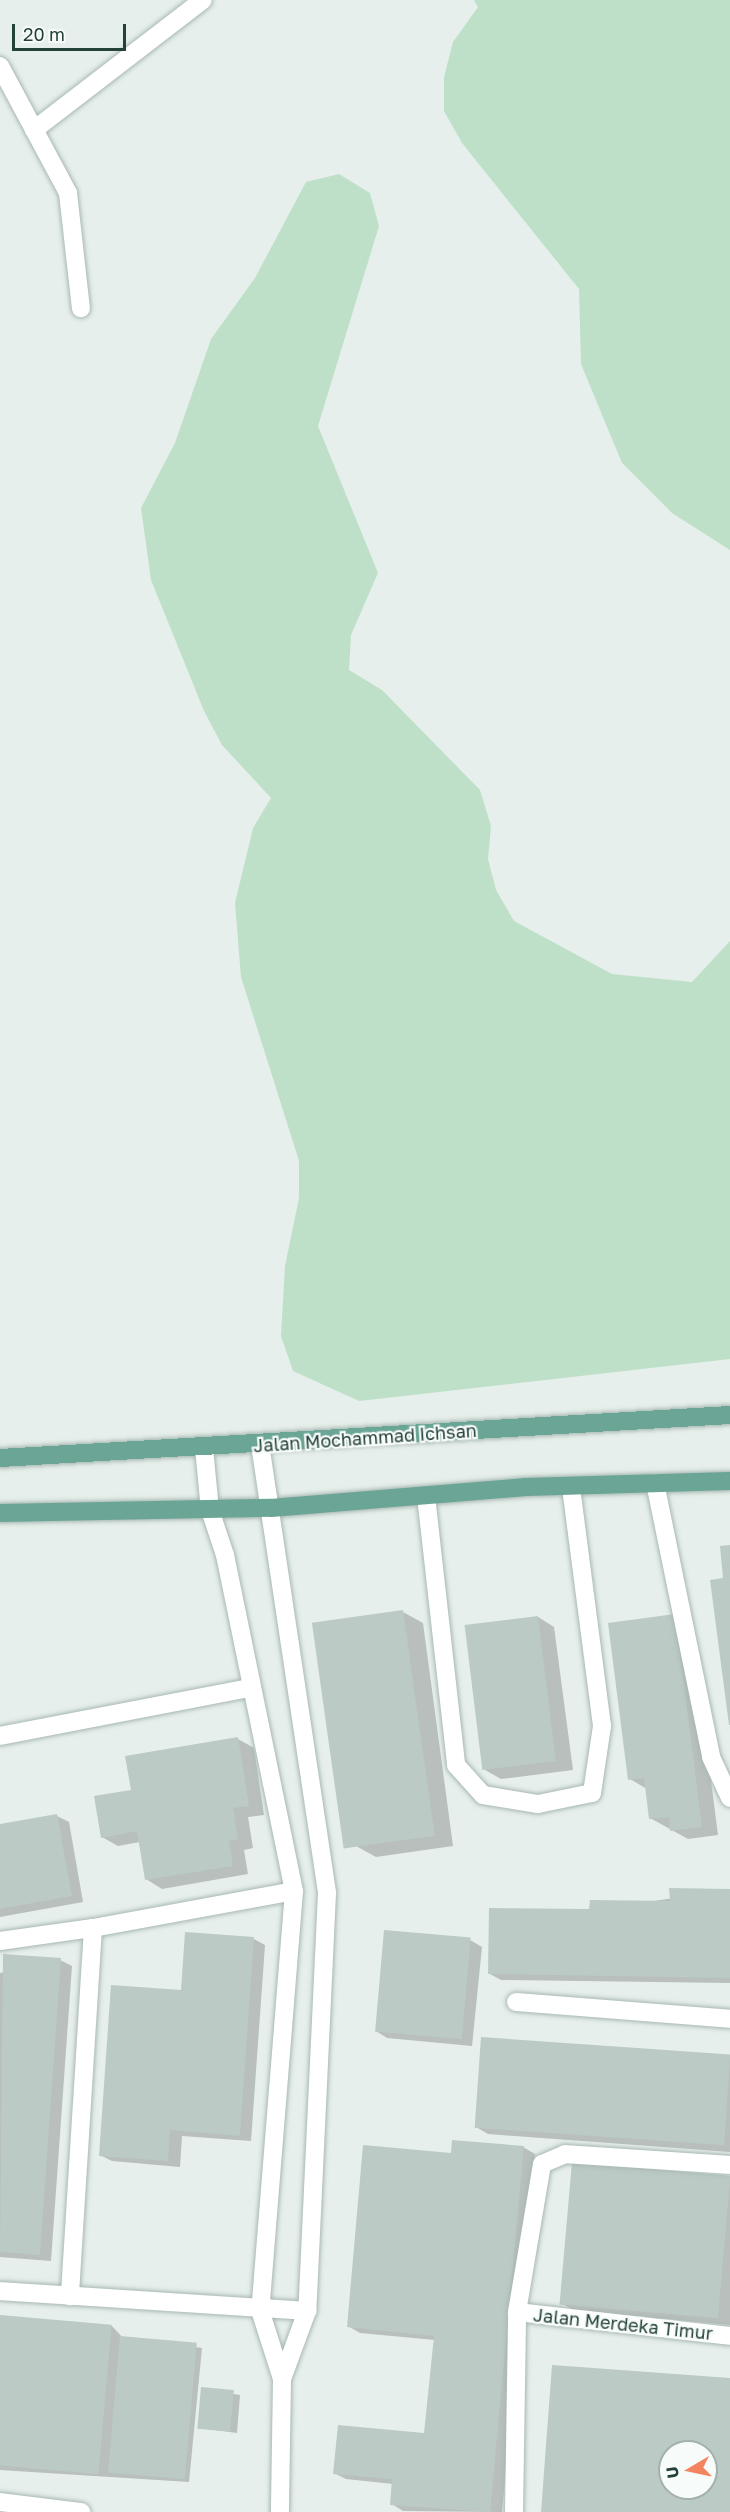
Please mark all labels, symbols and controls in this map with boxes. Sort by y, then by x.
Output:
scale bar [15,12,129,50]
text: 20 m [23,23,65,45]
street label: Jalan Mochammad Ichsan [253,1419,477,1457]
street label: Jalan Merdeka Timur [532,2304,714,2344]
north arrow [658,2440,718,2500]
text: U [661,2465,683,2480]

